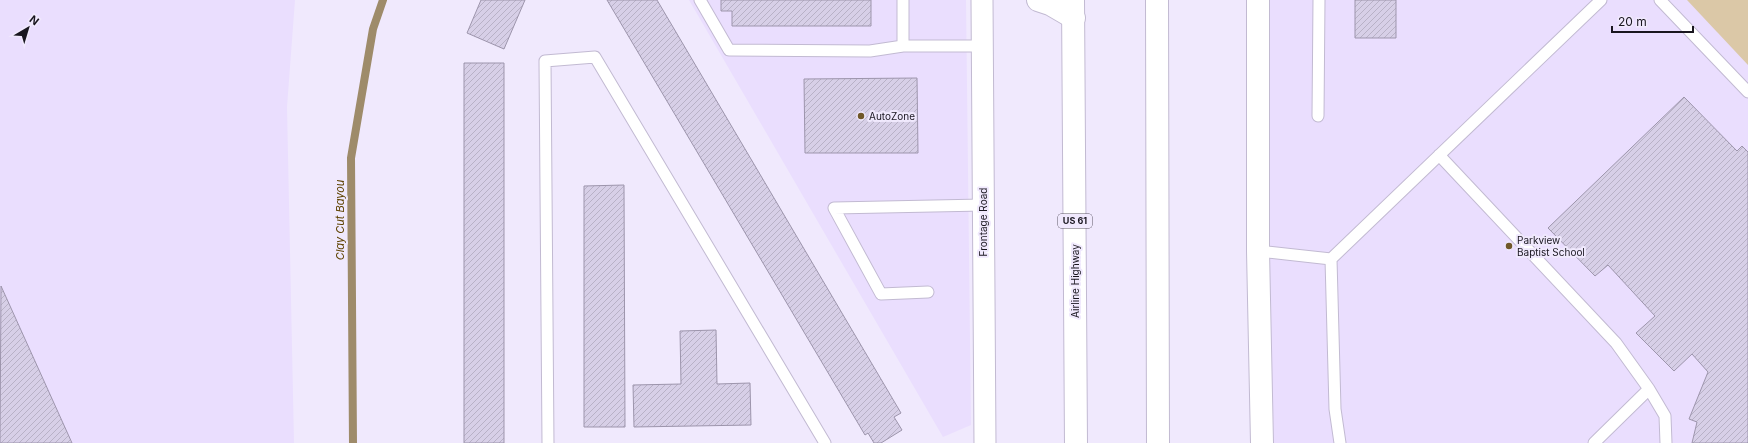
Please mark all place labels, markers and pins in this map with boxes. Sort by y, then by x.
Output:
place label: AutoZone [869,110,915,122]
marker: AutoZone [856,111,866,121]
place label: Parkview Baptist School [1517,234,1585,258]
marker: Parkview Baptist School [1504,241,1514,251]

